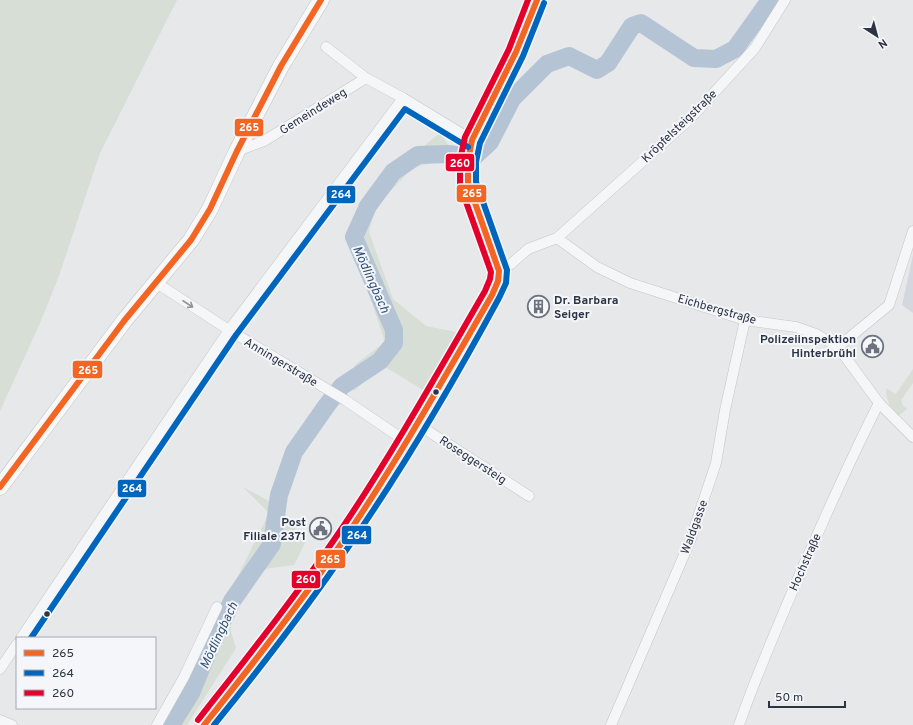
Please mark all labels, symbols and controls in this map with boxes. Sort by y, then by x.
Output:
north arrow [857,16,897,56]
text: N [875,35,890,51]
street label: Gemeindeweg [277,85,350,139]
street label: Kröpfelsteigstraße [639,87,721,167]
line badge: 265 [234,118,264,137]
text: 265 [239,121,259,135]
line badge: 260 [445,153,475,172]
text: 260 [450,157,470,171]
line badge: 265 [456,184,487,203]
line badge: 264 [326,185,356,204]
text: 265 [462,187,482,201]
text: 264 [331,188,351,202]
water label: Mödlingbach [348,244,392,316]
street label: Eichbergstraße [676,291,758,329]
place label: Dr. Barbara Seiger [554,293,618,323]
building icon: Dr. Barbara Seiger [526,294,552,320]
one-way arrow [182,300,194,308]
place label: Polizeiinspektion Hinterbrühl [760,332,856,362]
public building icon: Polizeiinspektion Hinterbrühl [859,333,885,359]
street label: Anningerstraße [241,335,320,391]
line badge: 265 [72,360,103,379]
text: 265 [78,364,98,378]
unlabelled marker [431,387,441,397]
street label: Roseggersteig [436,433,509,489]
line badge: 264 [117,479,147,498]
text: 264 [122,482,142,496]
street label: Waldgasse [678,498,712,557]
place label: Post Filiale 2371 [243,515,306,545]
public building icon: Post Filiale 2371 [308,516,334,542]
line badge: 264 [341,525,372,545]
text: 264 [347,529,367,543]
street label: Hochstraße [786,531,826,594]
line badge: 265 [315,549,346,569]
text: 265 [320,553,340,567]
line badge: 260 [291,570,321,589]
text: 260 [296,573,316,587]
water label: Mödlingbach [197,600,242,672]
unlabelled marker [42,609,52,619]
legend [16,637,156,709]
text: 265 [52,646,74,662]
text: 264 [52,666,74,682]
scale bar [769,683,845,709]
text: 260 [52,686,74,702]
text: 50 m [775,690,803,706]

